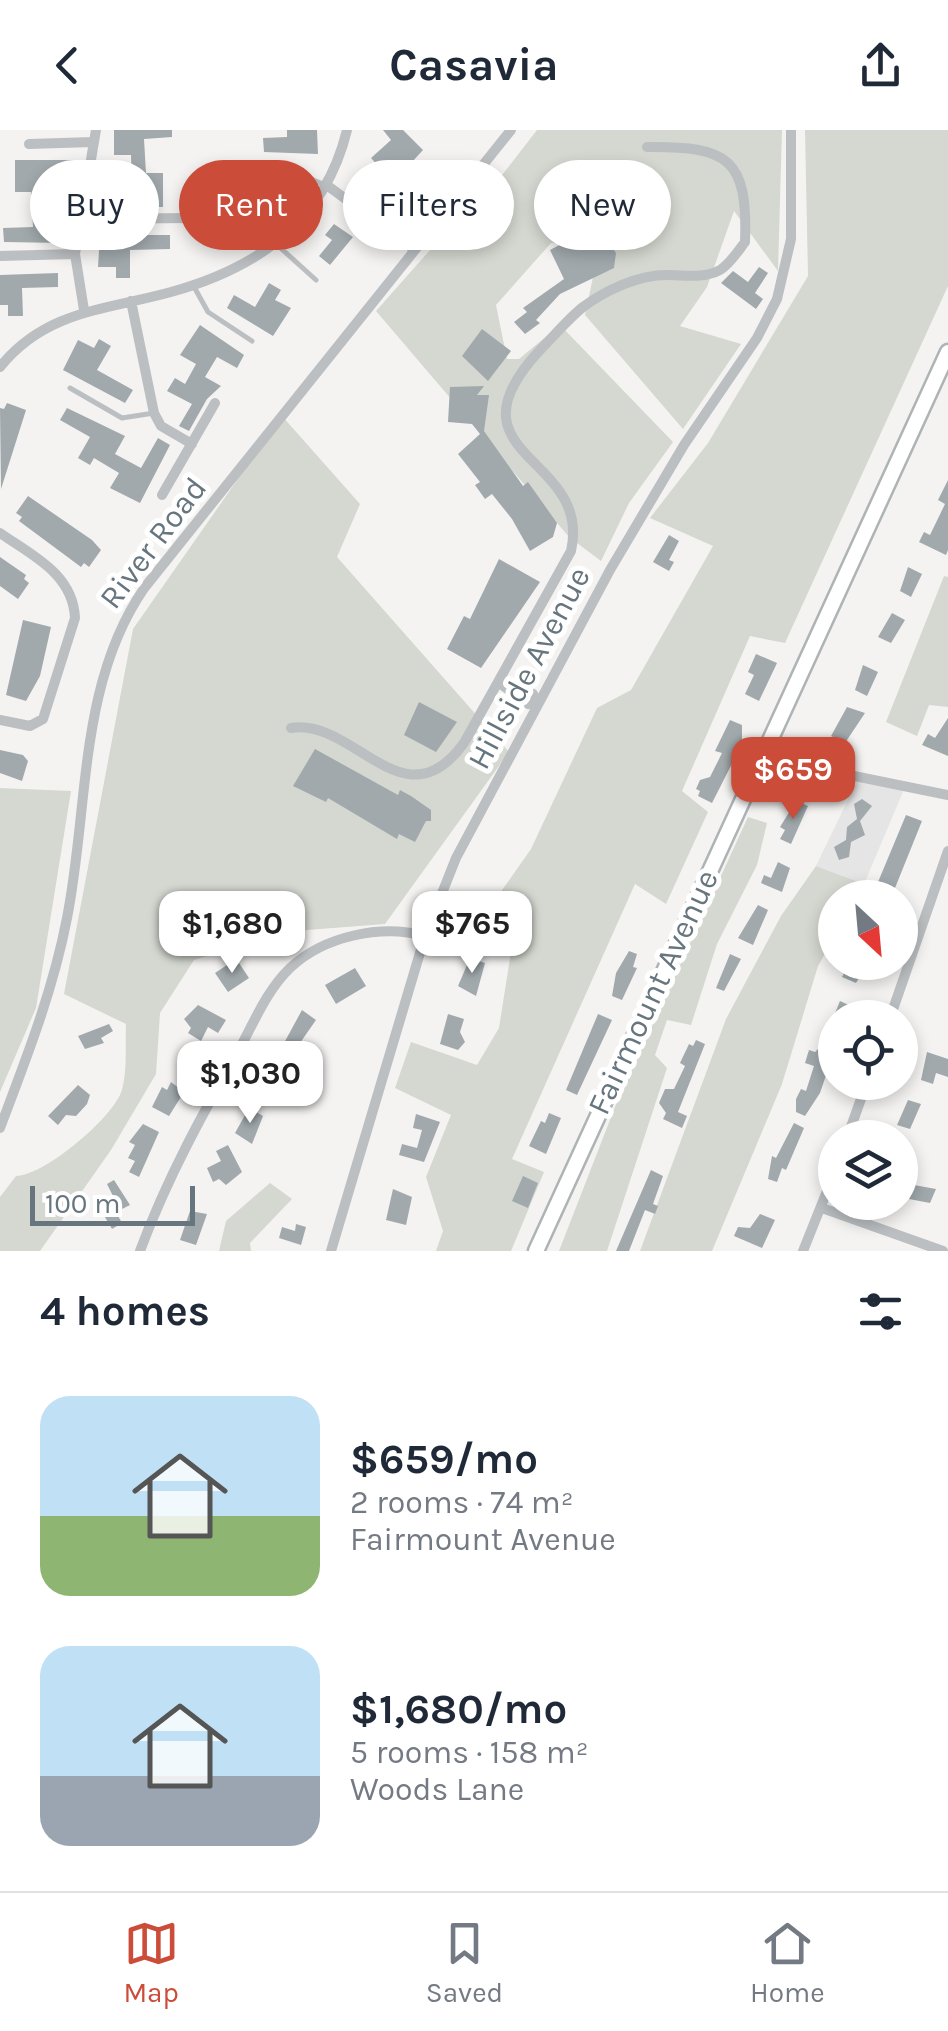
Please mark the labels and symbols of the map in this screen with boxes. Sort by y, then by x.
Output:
street label: River Road [92,470,214,616]
street label: Hillside Avenue [460,561,598,775]
pin: $659 [734,737,852,822]
street label: Fairmount Avenue [580,864,726,1120]
north arrow [818,880,918,980]
pin: $1,680 [151,891,313,976]
pin: $765 [413,891,531,976]
pin: $1,030 [169,1041,331,1126]
scale bar [30,1181,195,1226]

